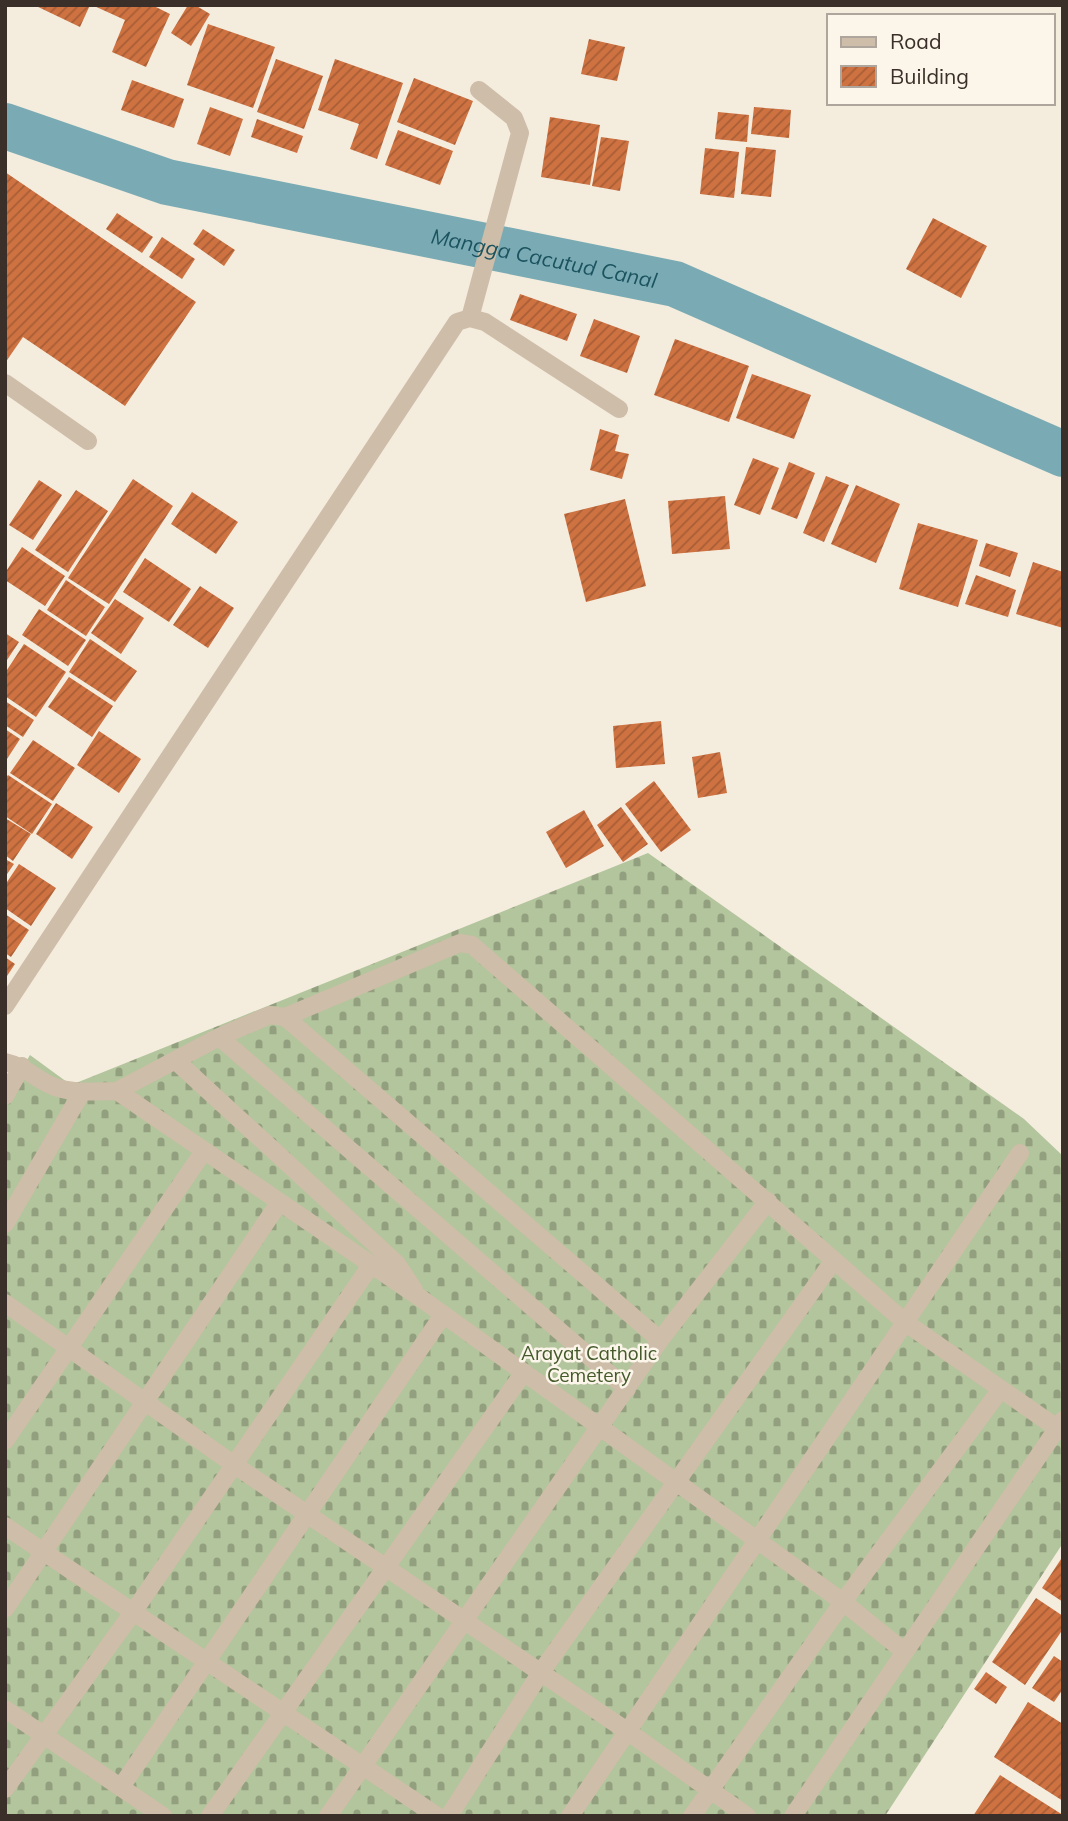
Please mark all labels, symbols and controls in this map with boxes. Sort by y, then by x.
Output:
legend [827,14,1054,105]
text: Road [890,28,941,54]
text: Building [890,63,969,89]
water label: Mangga Cacutud Canal [429,222,659,293]
park label: Arayat Catholic Cemetery [521,1341,657,1387]

